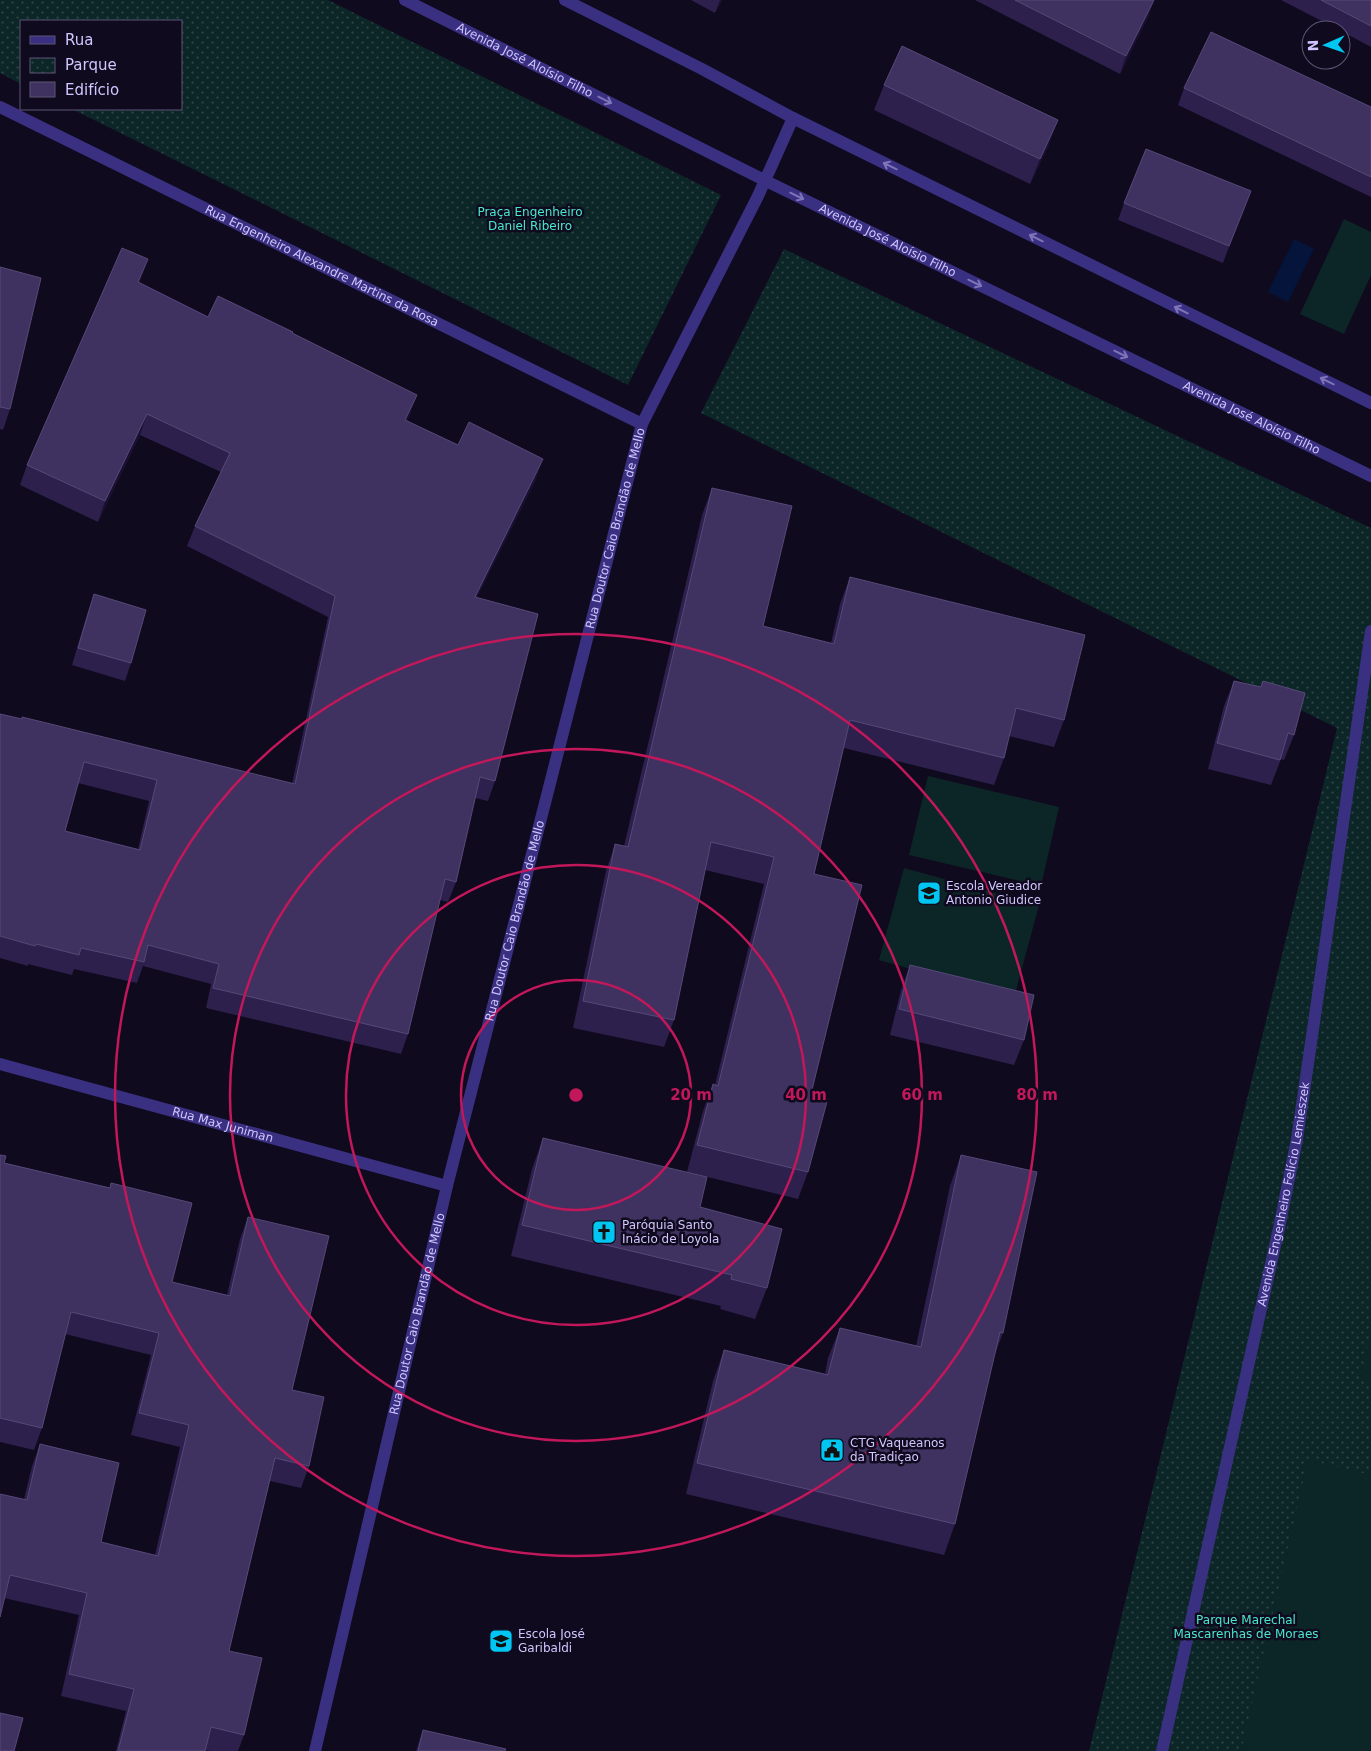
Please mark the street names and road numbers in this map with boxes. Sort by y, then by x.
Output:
street label: Avenida José Aloísio Filho [454,20,595,100]
street label: Avenida José Aloísio Filho [817,201,958,280]
street label: Rua Engenheiro Alexandre Martins da Rosa [203,202,441,330]
street label: Avenida José Aloísio Filho [1181,378,1322,457]
street label: Rua Doutor Caio Brandão de Mello [583,426,648,630]
street label: Rua Doutor Caio Brandão de Mello [482,819,547,1023]
street label: Avenida Engenheiro Felício Lemieszek [1255,1081,1312,1308]
street label: Rua Max Juniman [171,1104,275,1145]
street label: Rua Doutor Caio Brandão de Mello [387,1211,447,1416]

